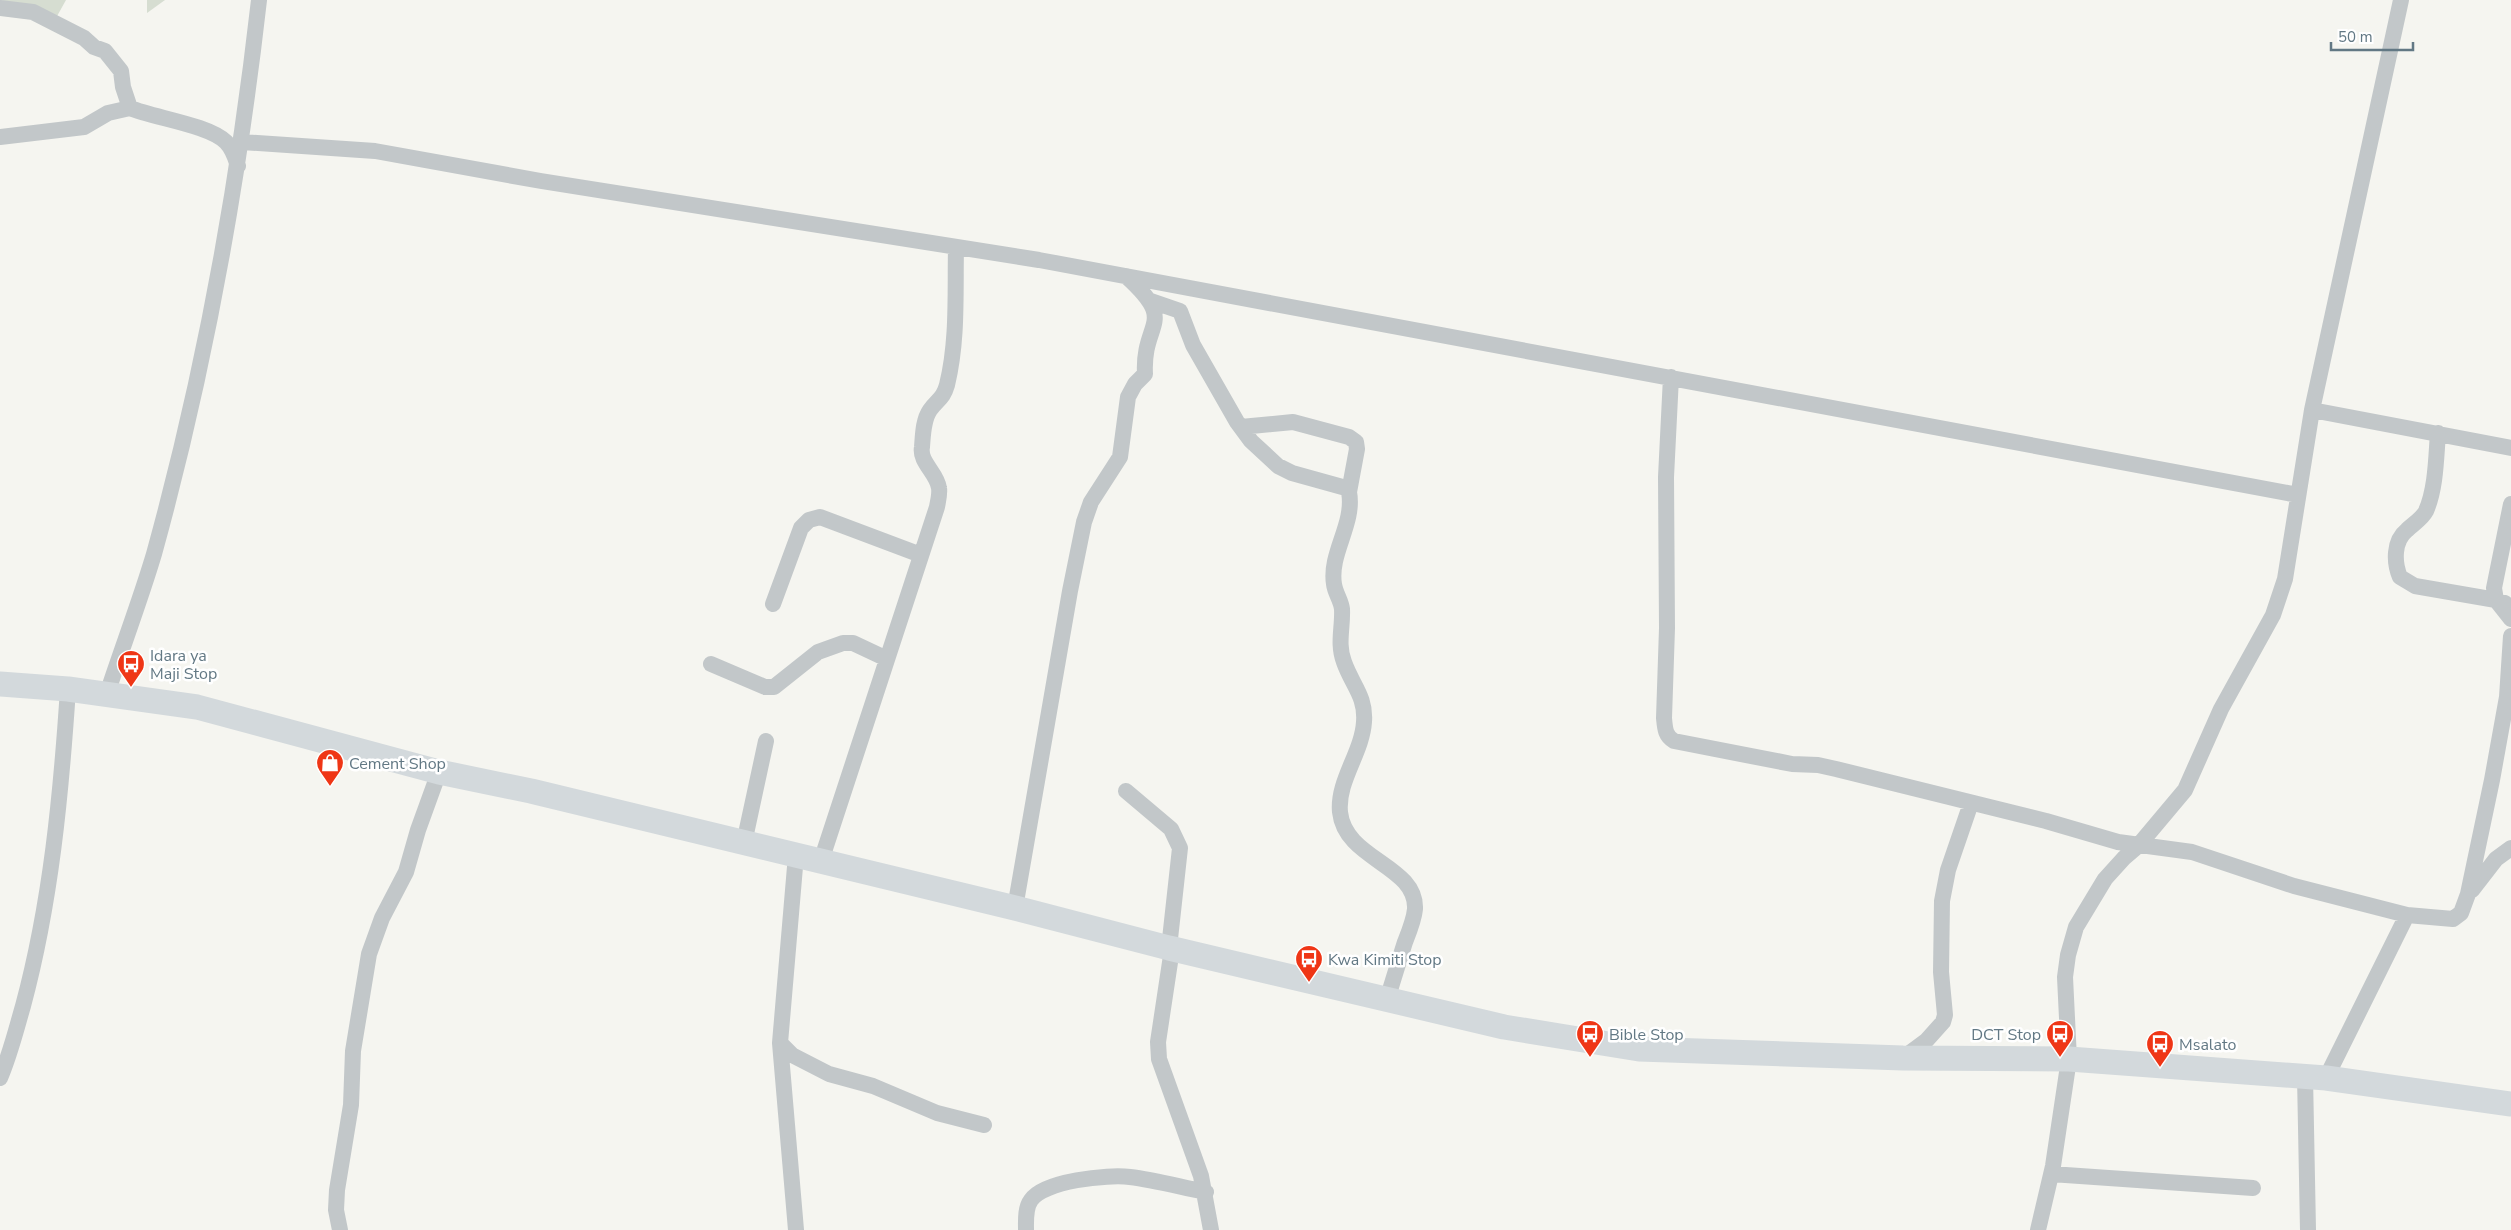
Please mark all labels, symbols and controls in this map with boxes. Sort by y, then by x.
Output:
scale bar [2331,20,2414,52]
text: 50 m [2338,27,2373,47]
place label: Idara ya Maji Stop [150,645,217,685]
bus stop icon: Idara ya Maji Stop [116,649,146,688]
shop icon: Cement Shop [315,748,345,787]
place label: Cement Shop [349,753,446,775]
bus stop icon: Kwa Kimiti Stop [1294,944,1324,983]
place label: Kwa Kimiti Stop [1328,949,1442,971]
bus stop icon: Bible Stop [1575,1019,1605,1058]
bus stop icon: DCT Stop [2045,1019,2075,1058]
place label: Bible Stop [1609,1024,1684,1046]
place label: DCT Stop [1971,1024,2041,1046]
bus stop icon: Msalato [2145,1029,2175,1068]
place label: Msalato [2179,1034,2237,1056]

